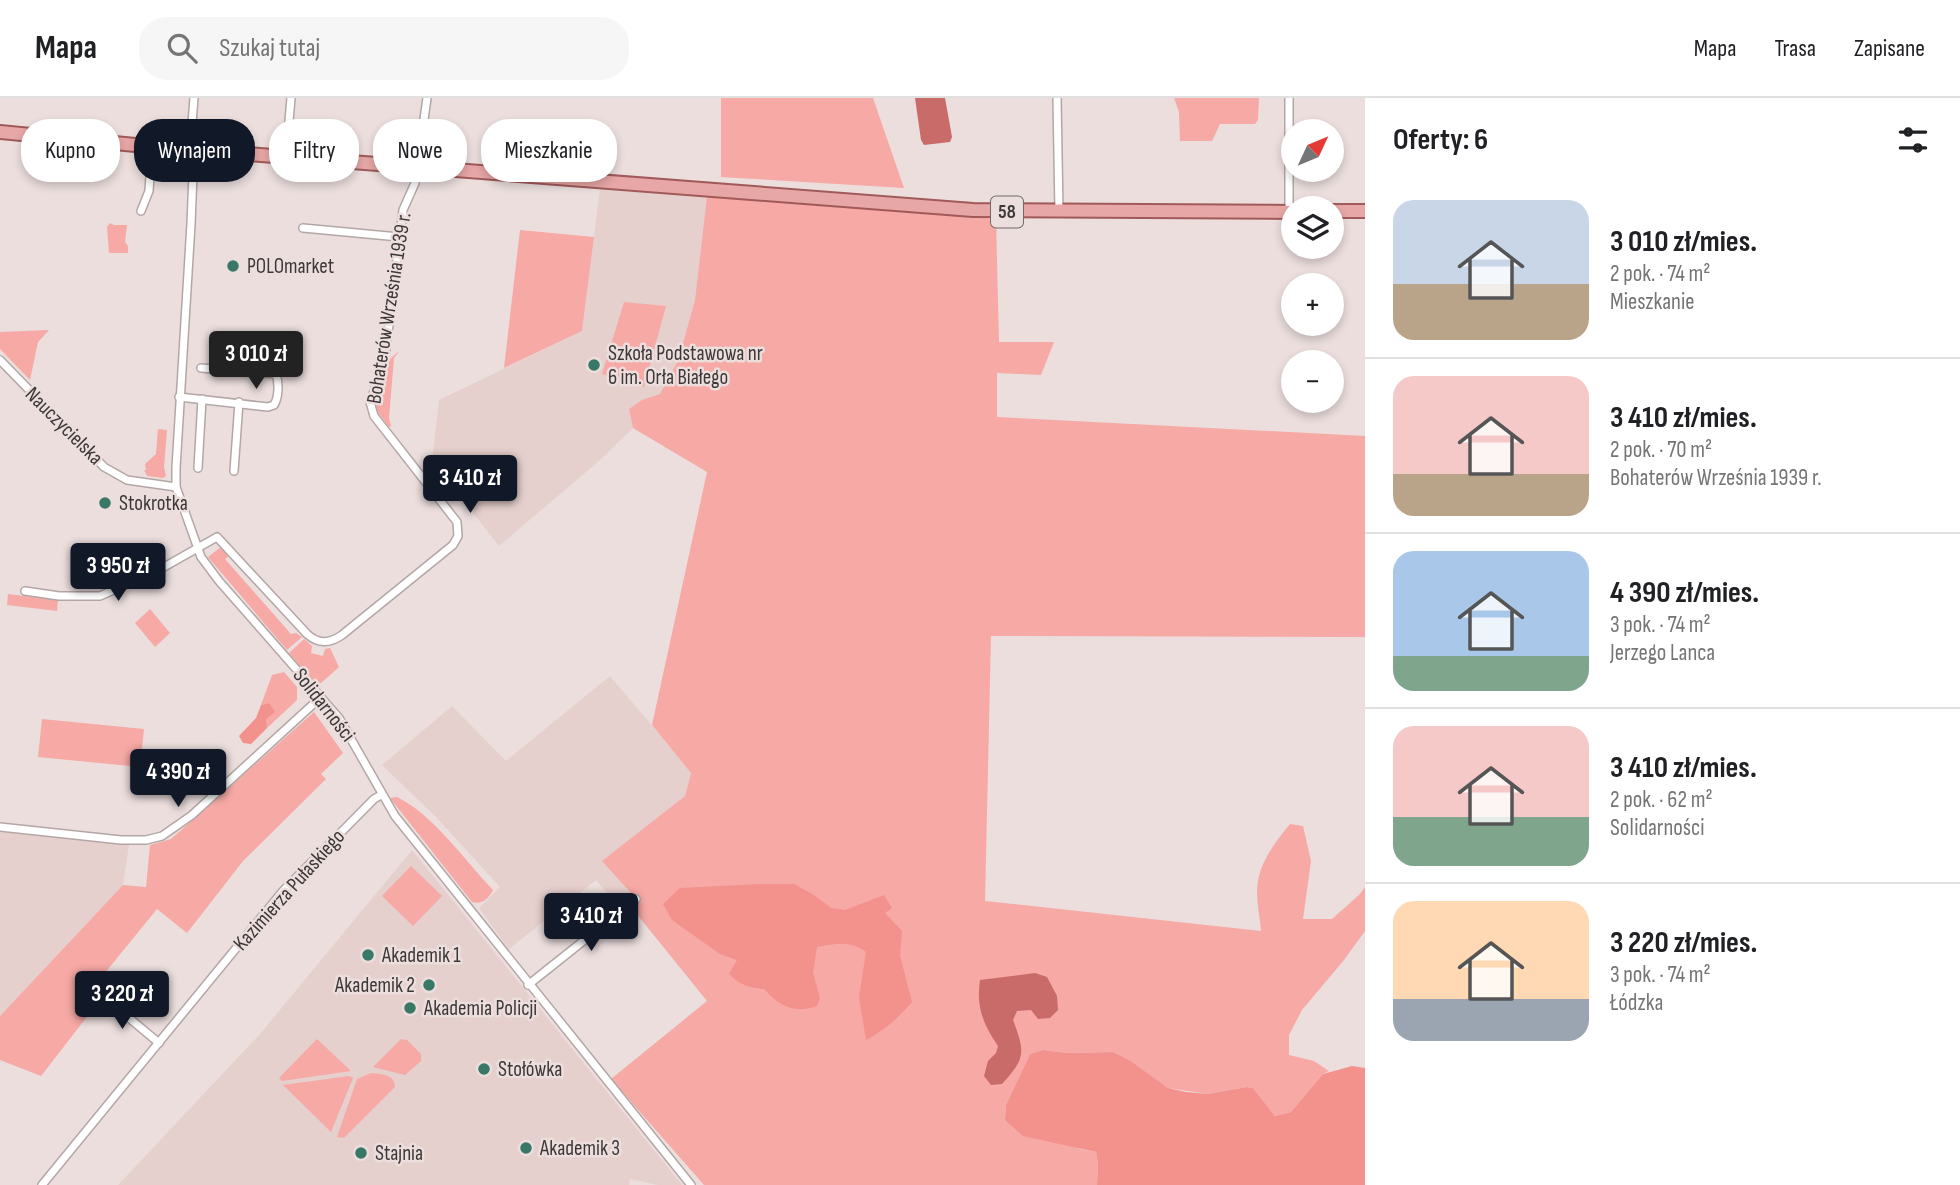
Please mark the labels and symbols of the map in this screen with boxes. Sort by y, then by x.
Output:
north arrow [1281,119,1344,182]
road number: 58 [991,196,1023,228]
street label: Bohaterów Września 1939 r. [362,211,416,405]
place label: POLOmarket [247,254,334,279]
marker: POLOmarket [225,258,241,274]
pin: 3 010 zł [184,331,328,391]
place label: Szkoła Podstawowa nr 6 im. Orła Białego [608,341,763,390]
marker: Szkoła Podstawowa nr 6 im. Orła Białego [586,357,602,373]
street label: Nauczycielska [20,382,108,470]
pin: 3 410 zł [398,456,542,515]
place label: Stokrotka [119,491,188,516]
marker: Stokrotka [97,495,113,511]
pin: 3 950 zł [46,544,190,603]
street label: Solidarności [288,663,360,747]
pin: 4 390 zł [106,750,250,809]
street label: Kazimierza Pułaskiego [228,824,350,956]
pin: 3 410 zł [519,894,663,953]
place label: Akademik 1 [381,943,461,968]
marker: Akademik 1 [360,947,376,963]
pin: 3 220 zł [50,972,194,1031]
place label: Akademik 2 [334,973,415,998]
marker: Akademik 2 [421,977,437,993]
place label: Akademia Policji [423,996,537,1021]
marker: Akademia Policji [402,1000,418,1016]
place label: Stołówka [498,1057,562,1082]
marker: Stołówka [476,1061,492,1077]
place label: Akademik 3 [539,1136,620,1161]
marker: Akademik 3 [518,1140,534,1156]
place label: Stajnia [375,1141,423,1166]
marker: Stajnia [353,1145,369,1161]

